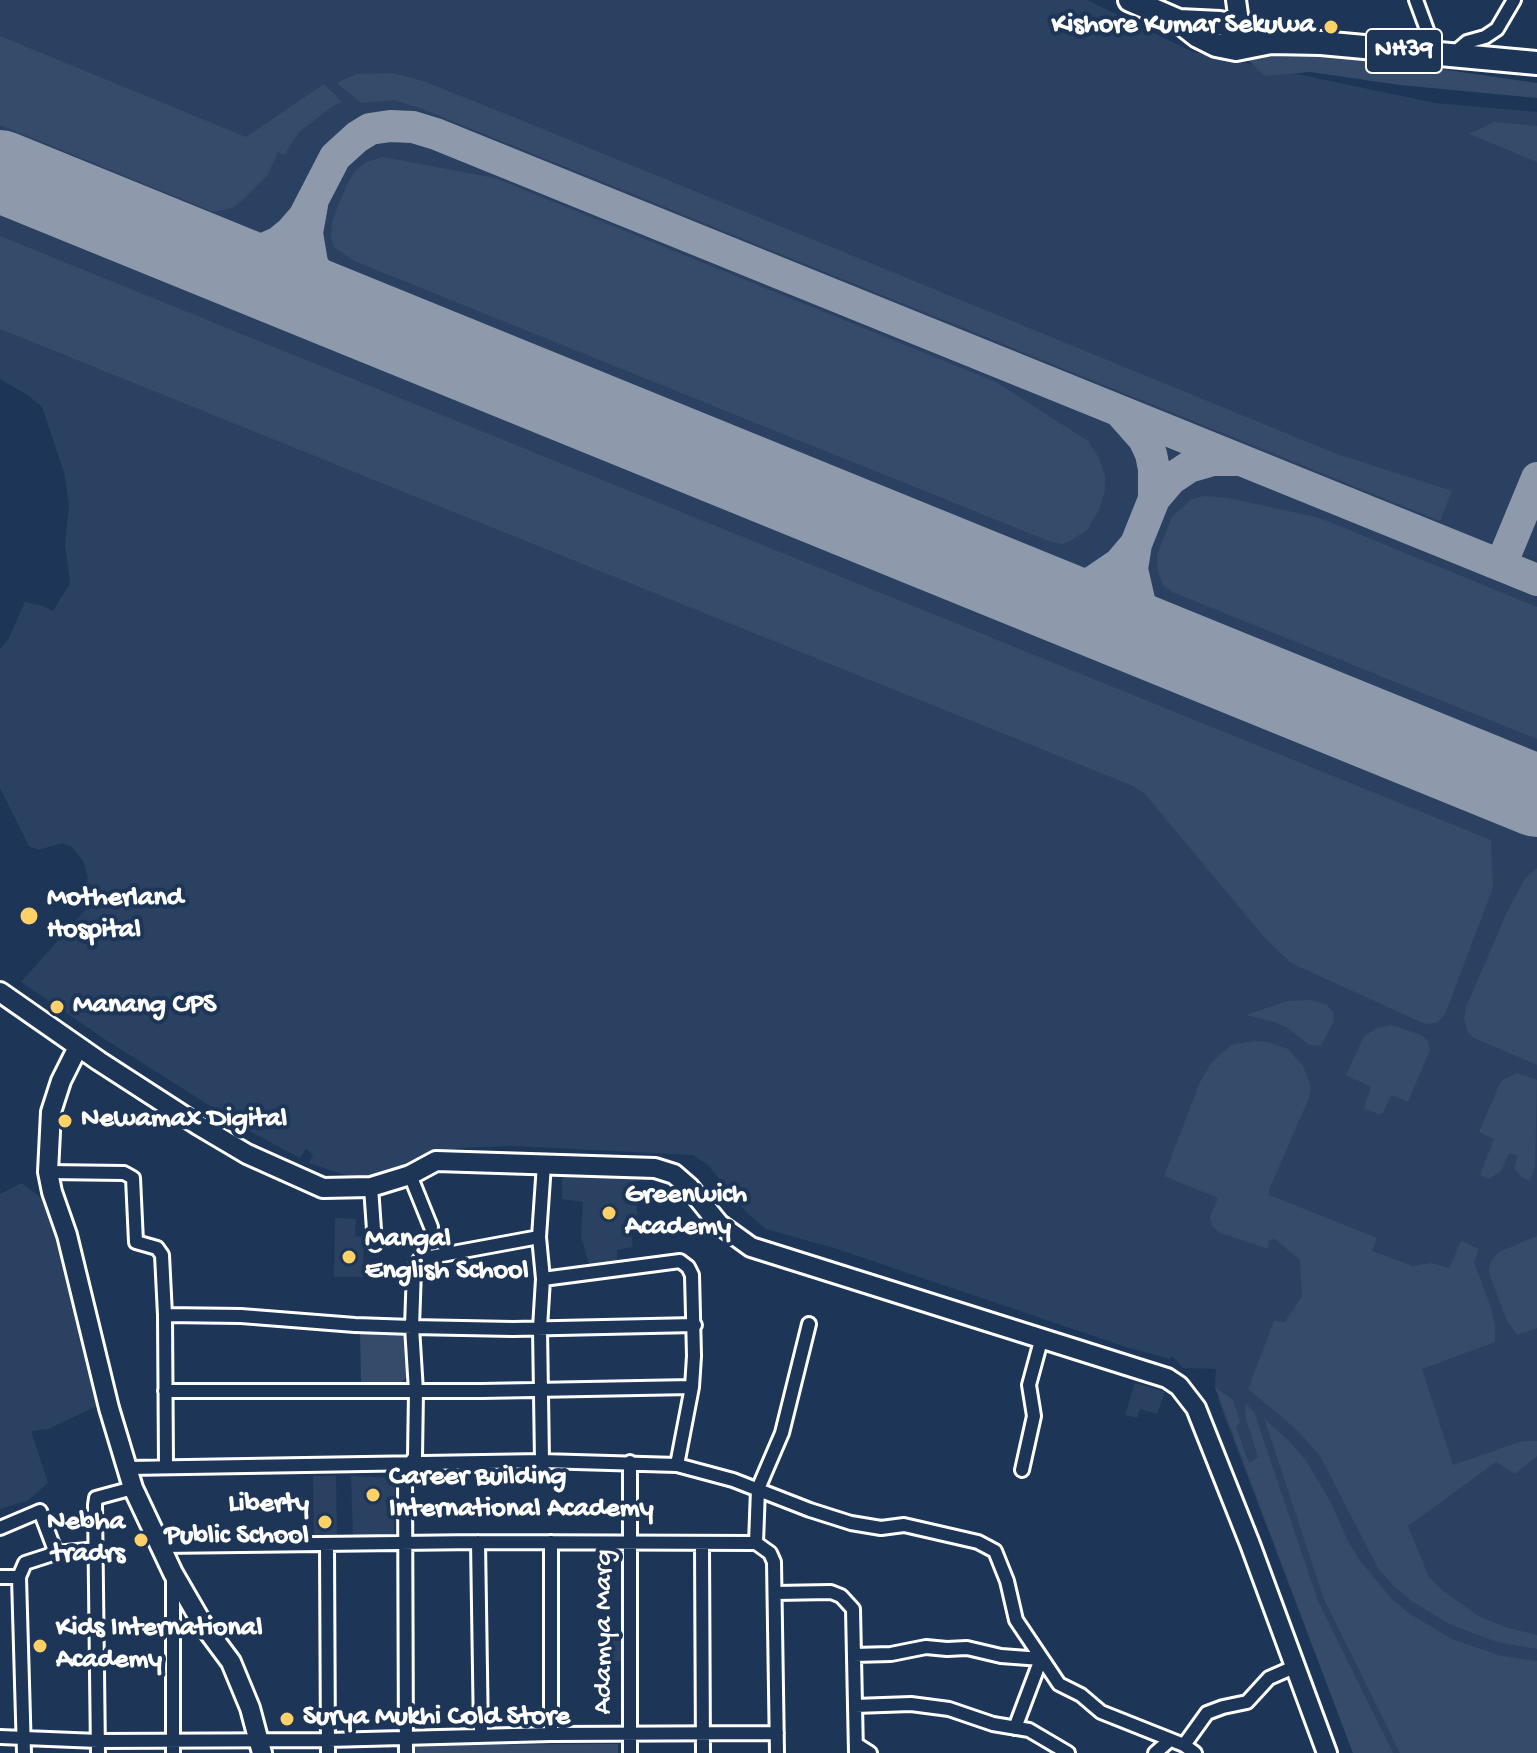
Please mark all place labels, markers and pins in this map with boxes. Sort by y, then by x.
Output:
place label: Kishore Kumar Sekuwa [1052,10,1315,44]
marker: Kishore Kumar Sekuwa [1322,18,1340,36]
place label: Motherland Hospital [47,883,183,949]
marker: Motherland Hospital [18,905,40,927]
place label: Manang CPS [73,990,216,1024]
marker: Manang CPS [48,998,66,1016]
place label: Newamax Digital [81,1104,287,1138]
marker: Newamax Digital [56,1112,74,1130]
place label: Greenwich Academy [625,1180,747,1246]
marker: Greenwich Academy [600,1204,618,1222]
place label: Mangal English School [365,1224,529,1290]
marker: Mangal English School [340,1248,358,1266]
place label: Career Building International Academy [389,1462,653,1528]
marker: Career Building International Academy [364,1486,382,1504]
place label: Liberty Public School [164,1489,309,1555]
place label: Nebha tradrs [47,1507,125,1573]
marker: Liberty Public School [316,1513,334,1531]
marker: Nebha tradrs [132,1531,150,1549]
place label: Kids International Academy [56,1613,263,1679]
marker: Kids International Academy [31,1637,49,1655]
place label: Surya Mukhi Cold Store [303,1702,570,1736]
marker: Surya Mukhi Cold Store [278,1710,296,1728]

